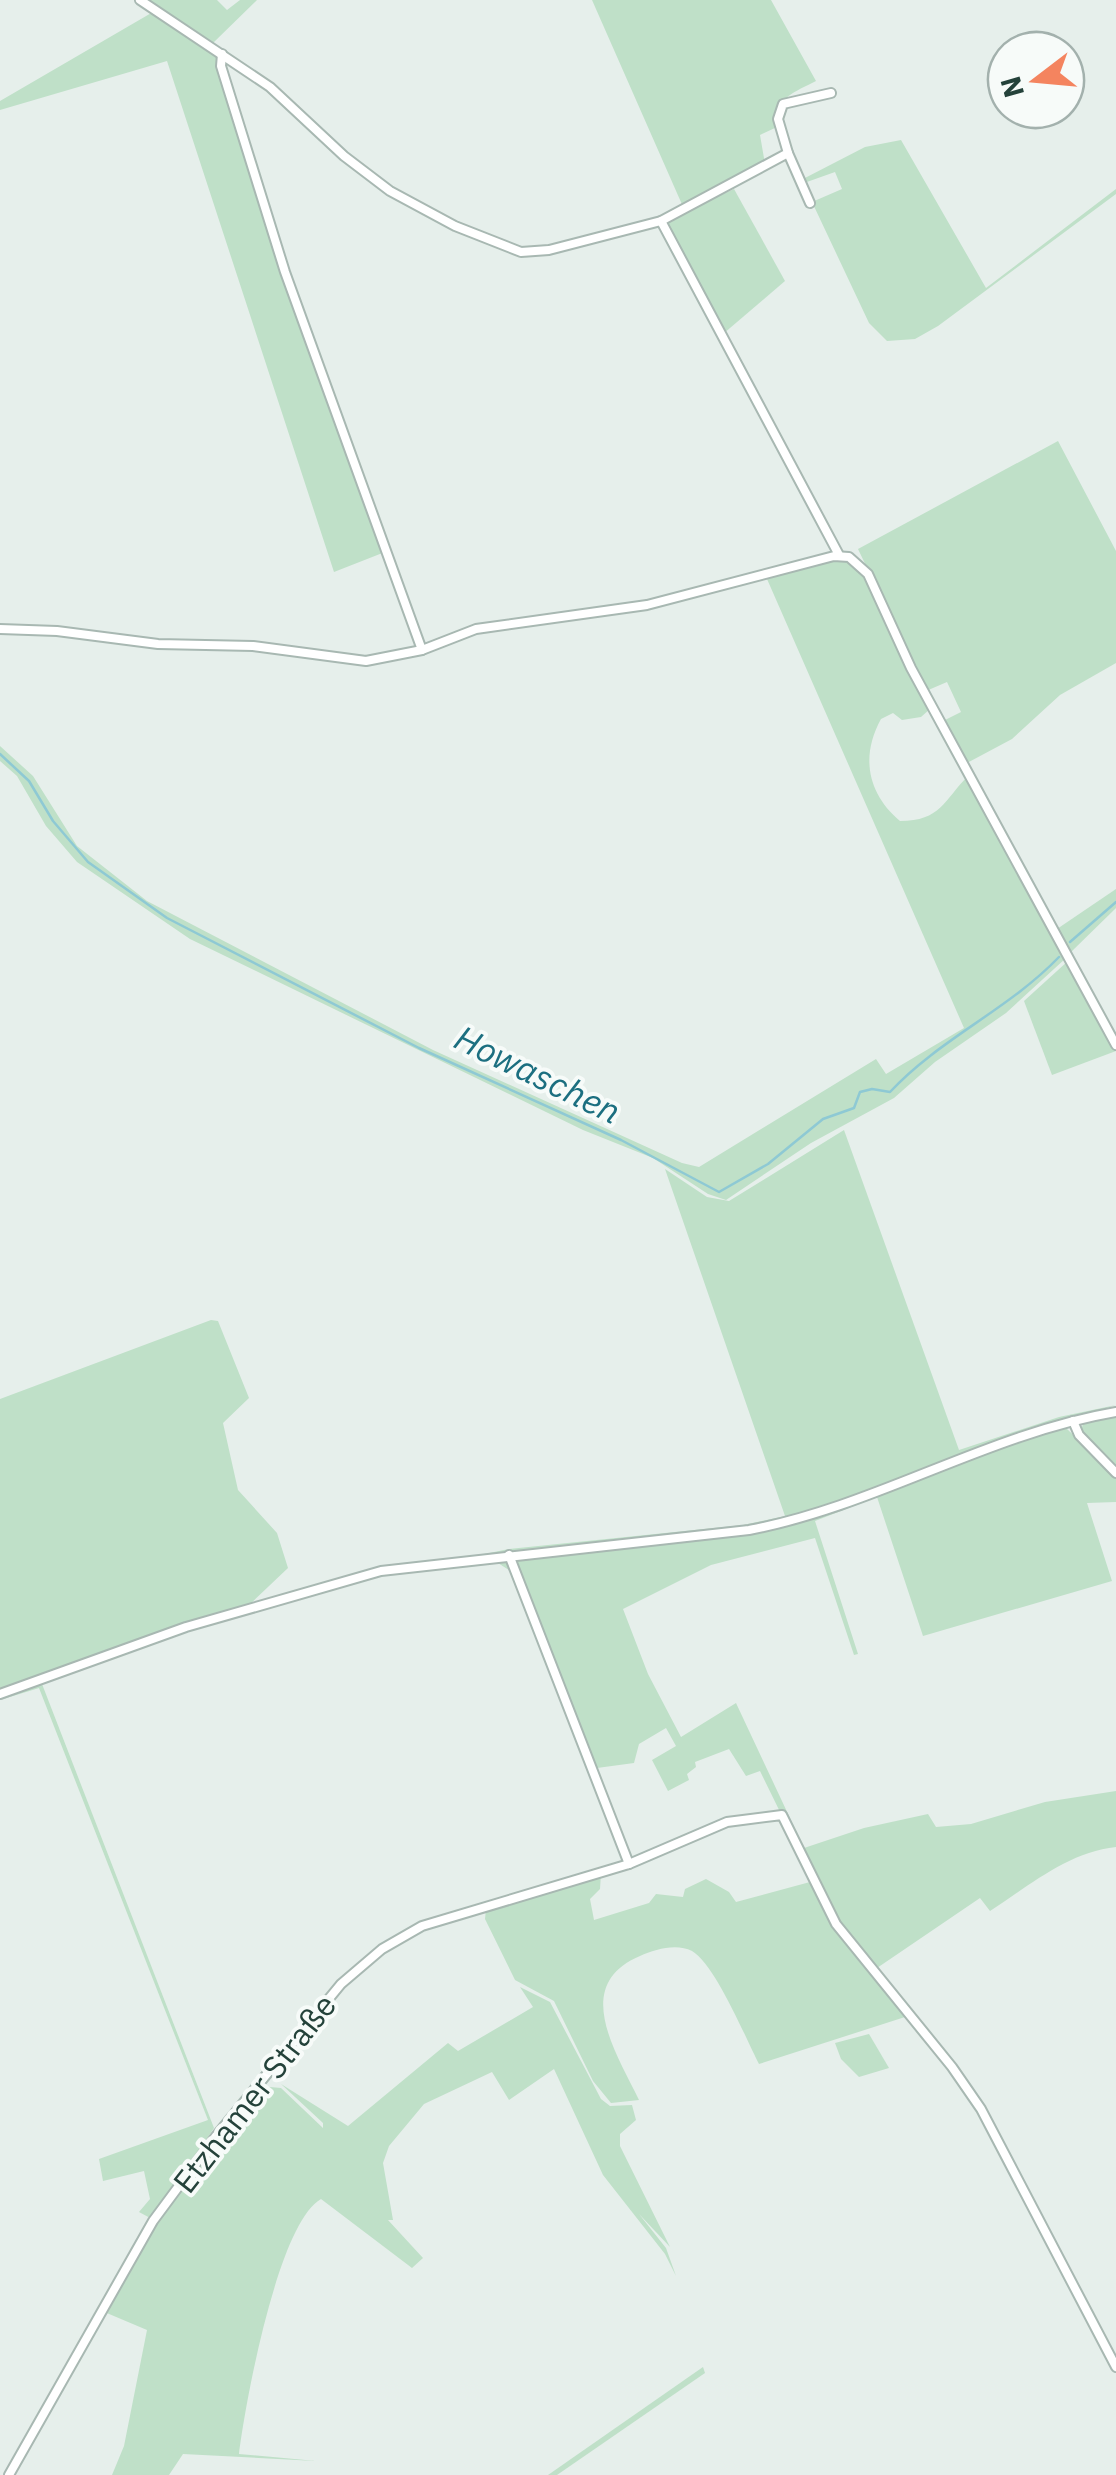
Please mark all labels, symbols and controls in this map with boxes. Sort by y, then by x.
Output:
north arrow [986,30,1086,130]
text: N [991,72,1032,102]
water label: Howaschen [447,1014,629,1134]
street label: Etzhamer Straße [163,1985,345,2201]

